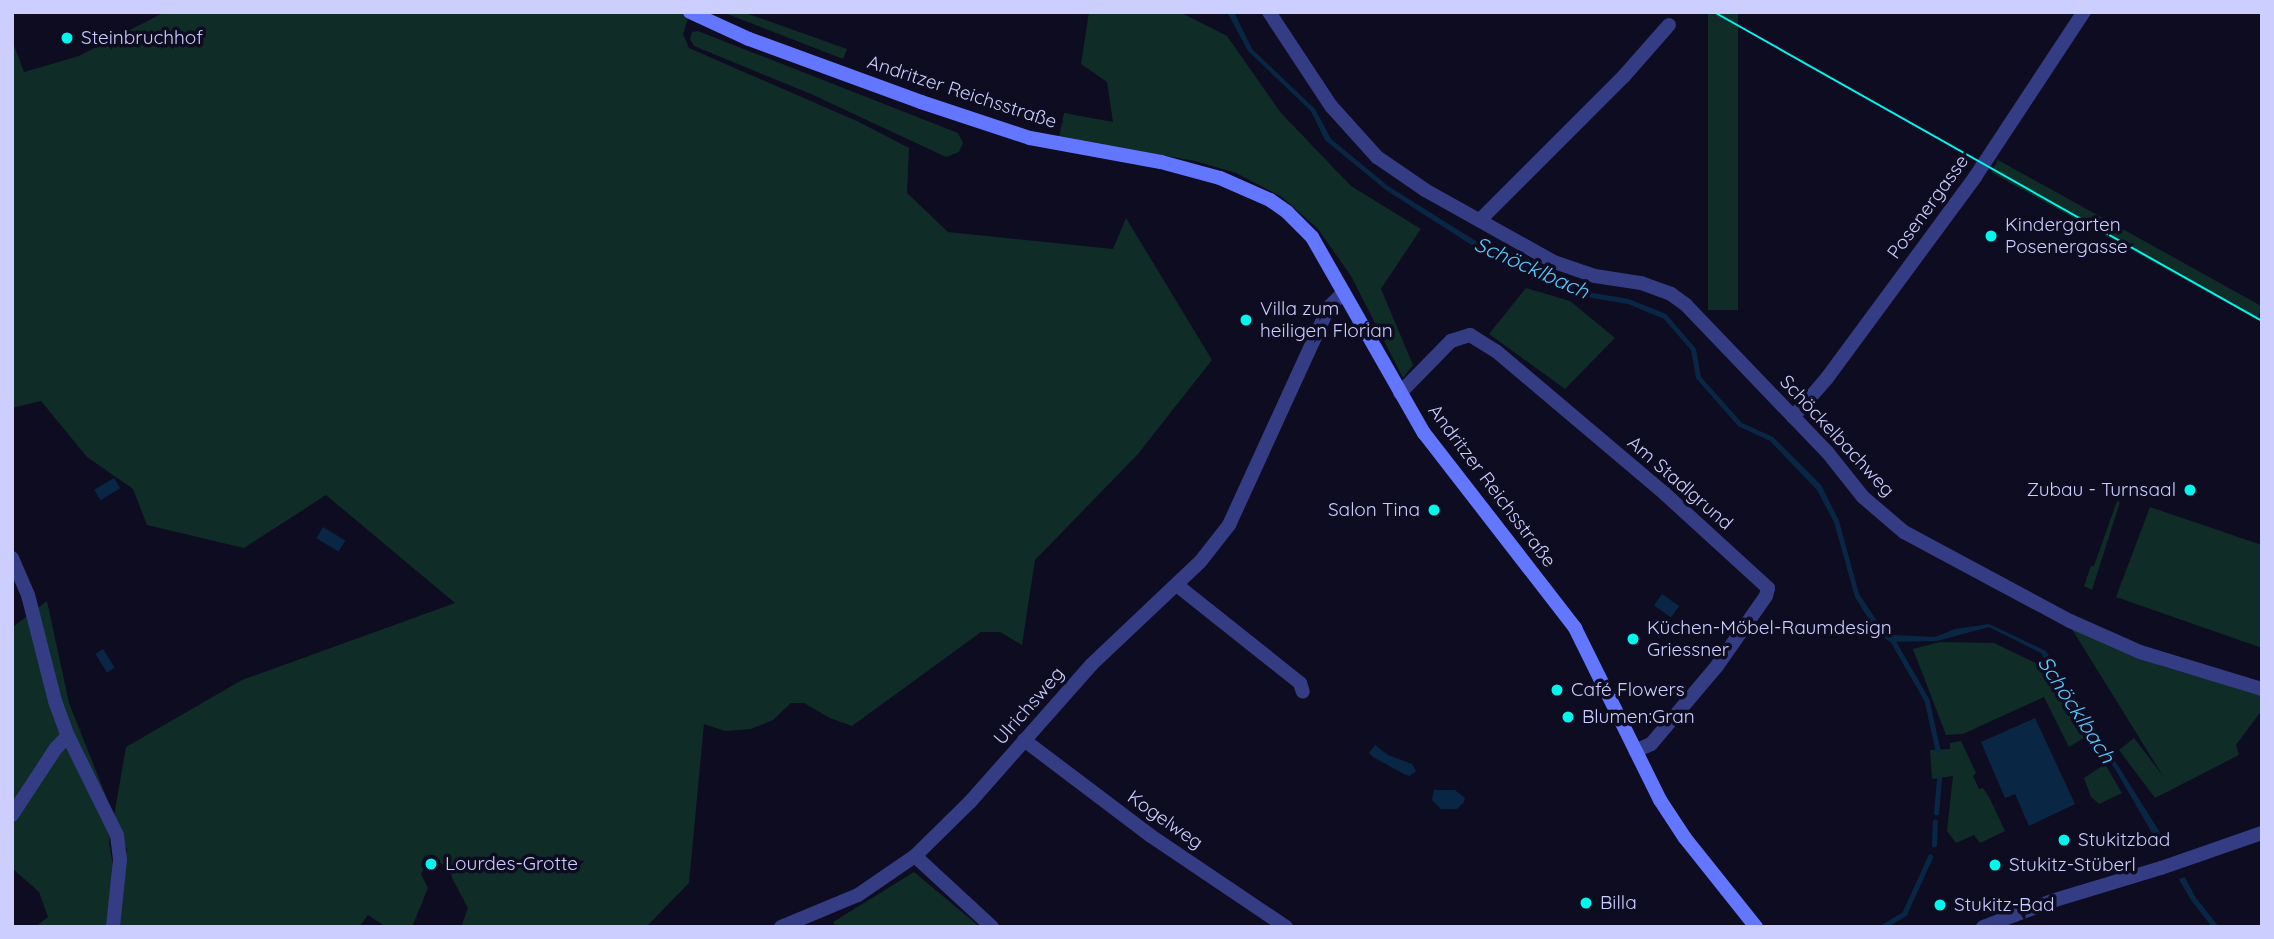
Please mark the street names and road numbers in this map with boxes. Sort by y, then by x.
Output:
street label: Andritzer Reichsstraße [864,51,1060,133]
street label: Posenergasse [1883,151,1973,263]
street label: Schöckelbachweg [1775,370,1899,502]
street label: Andritzer Reichsstraße [1423,400,1561,572]
street label: Am Stadlgrund [1623,431,1737,535]
street label: Ulrichsweg [989,662,1069,750]
street label: Kogelweg [1123,786,1207,854]

